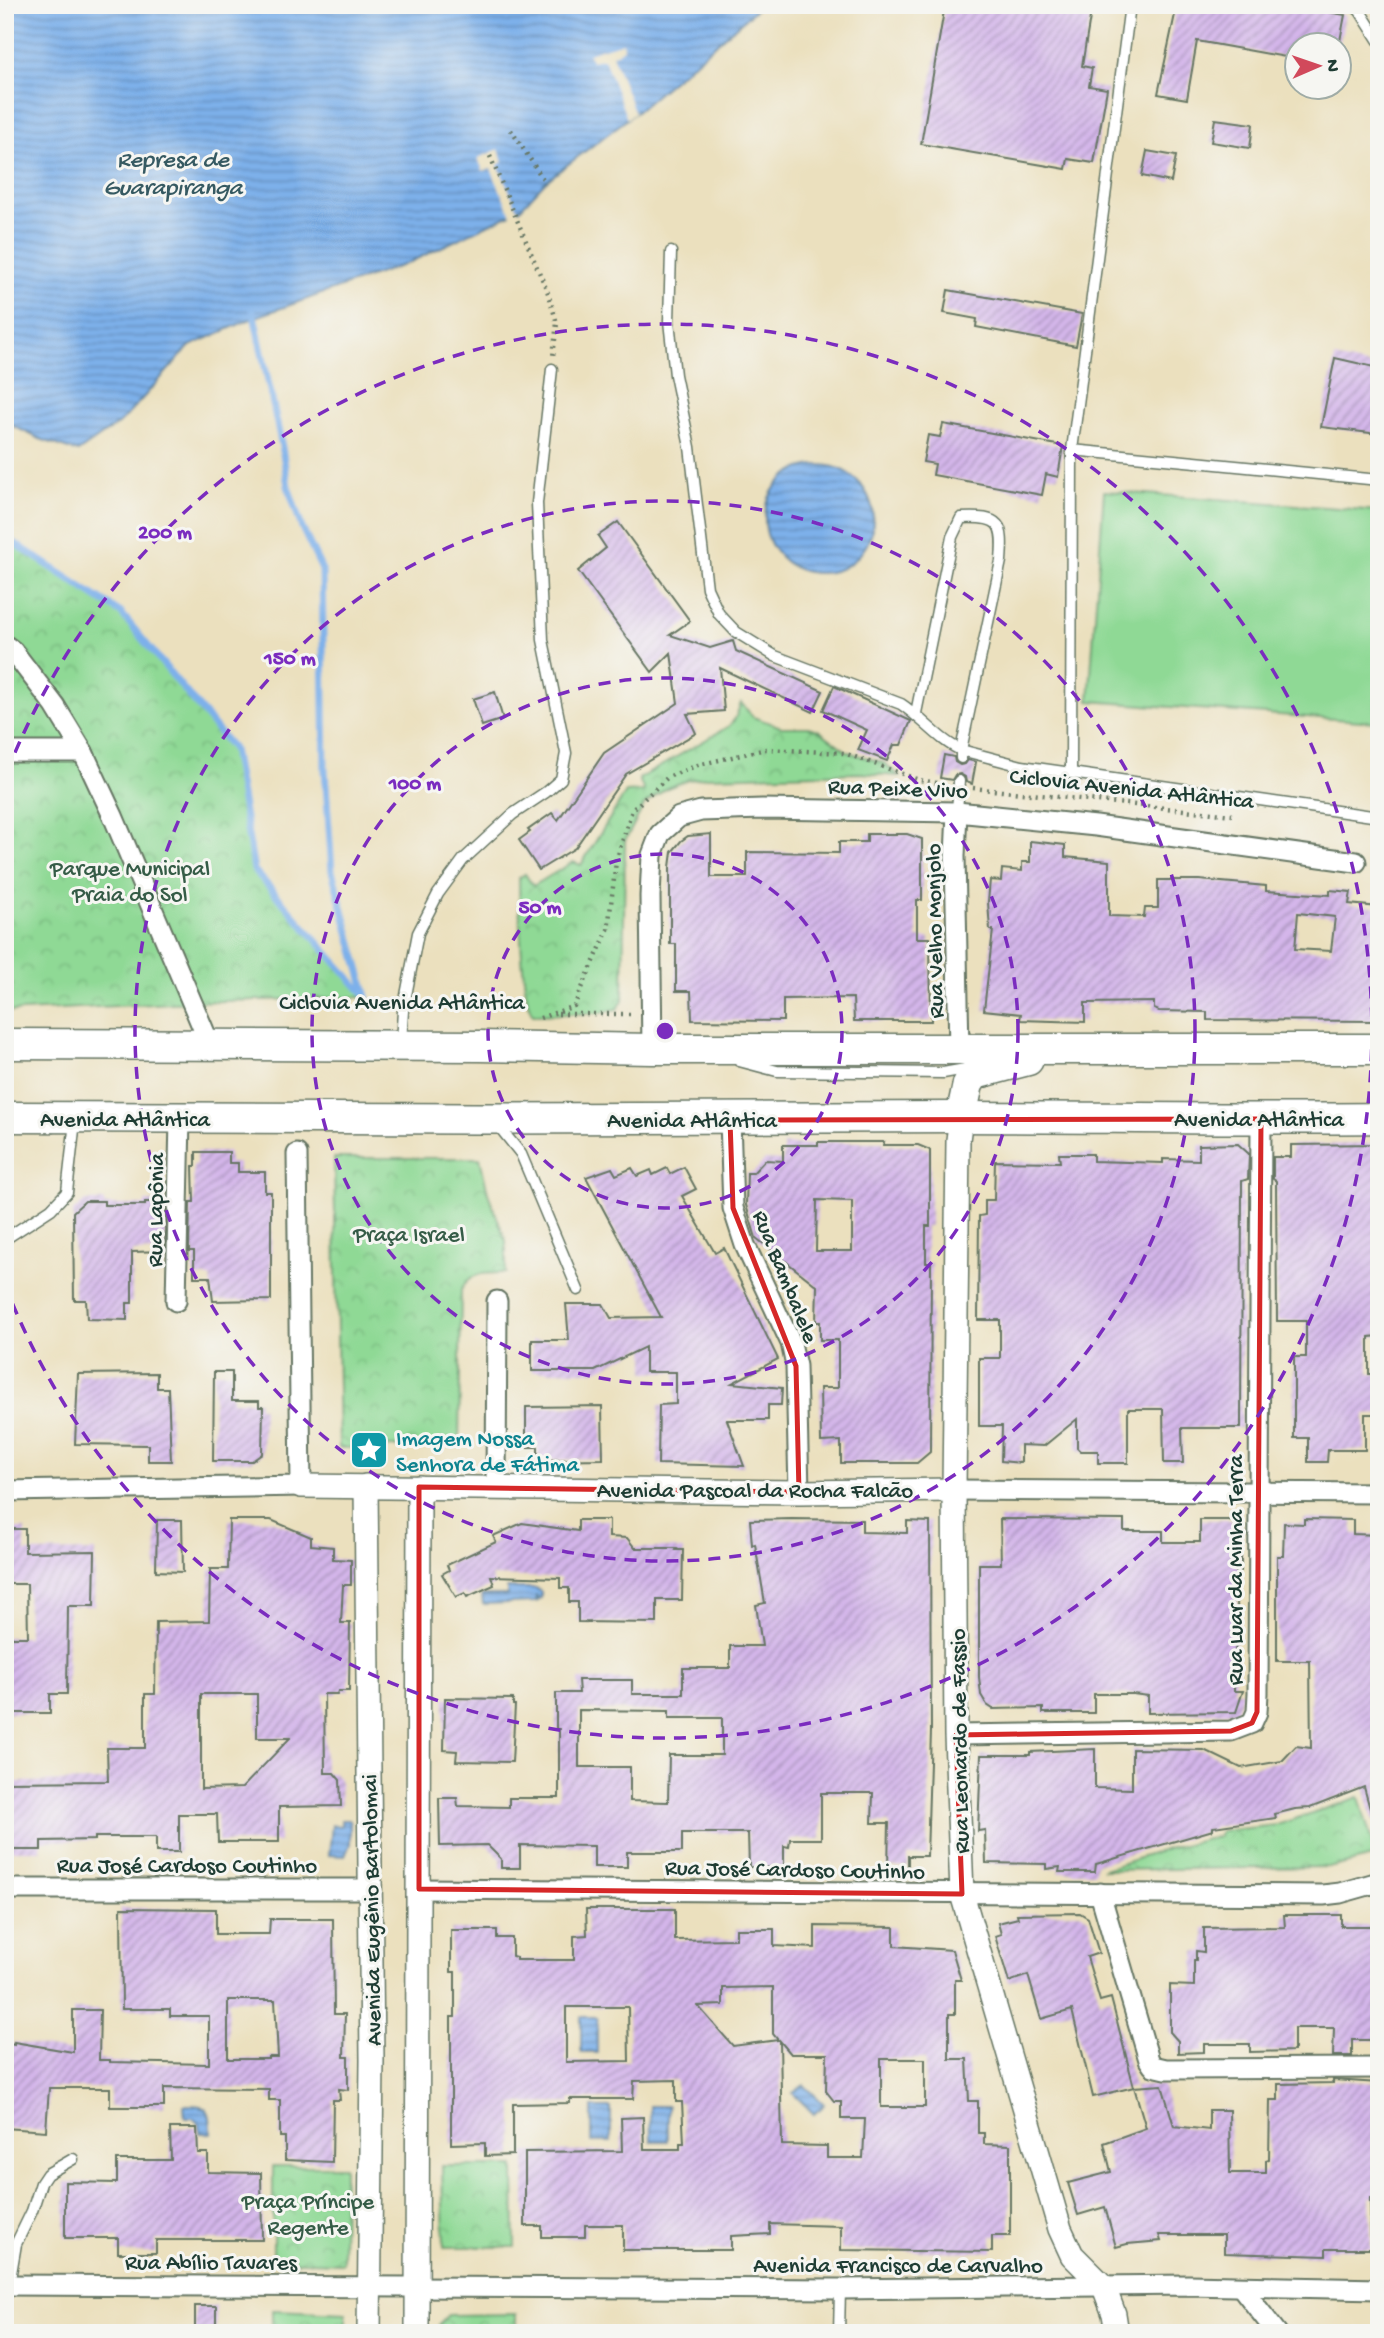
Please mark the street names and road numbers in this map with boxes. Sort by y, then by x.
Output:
street label: Ciclovia Avenida Atlântica [1008,764,1256,817]
street label: Rua Peixe Vivo [828,775,968,806]
street label: Rua Velho Monjolo [921,843,952,1019]
street label: Ciclovia Avenida Atlântica [279,991,526,1018]
street label: Avenida Atlântica [40,1108,211,1135]
street label: Avenida Atlântica [1174,1108,1345,1135]
street label: Avenida Atlântica [607,1109,778,1136]
street label: Rua Lapônia [143,1152,172,1267]
street label: Rua Bambalele [745,1207,823,1349]
street label: Rua Luar da Minha Terra [1224,1454,1251,1685]
street label: Avenida Pascoal da Rocha Falcão [597,1479,913,1506]
street label: Rua Leonardo de Fassio [946,1628,977,1854]
street label: Avenida Eugênio Bartolomai [358,1774,389,2046]
street label: Rua José Cardoso Coutinho [57,1854,317,1881]
street label: Rua José Cardoso Coutinho [665,1856,925,1887]
street label: Rua Abílio Tavares [125,2251,298,2278]
street label: Avenida Francisco de Carvalho [753,2254,1043,2281]

